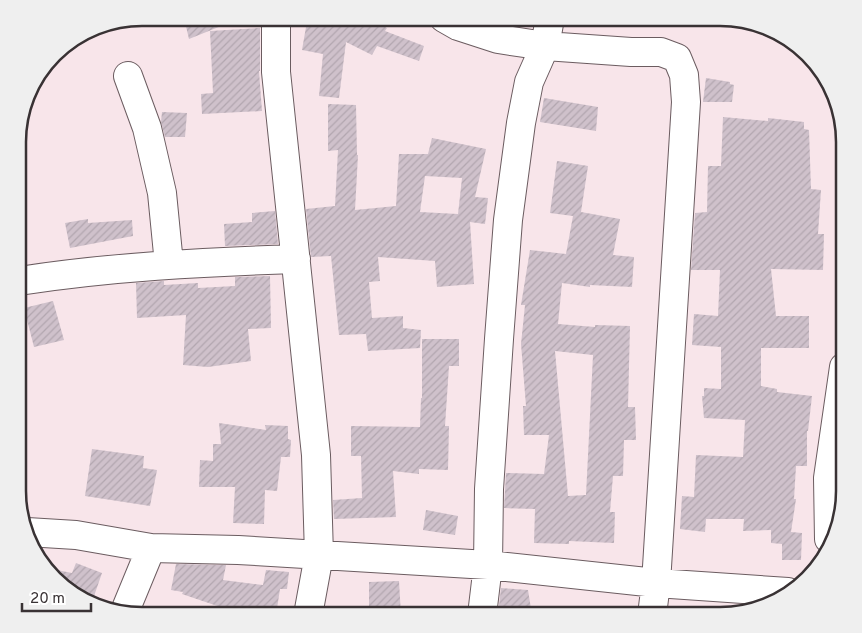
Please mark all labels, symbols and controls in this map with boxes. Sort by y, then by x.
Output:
scale bar [22,580,91,612]
text: 20 m [30,590,65,609]

